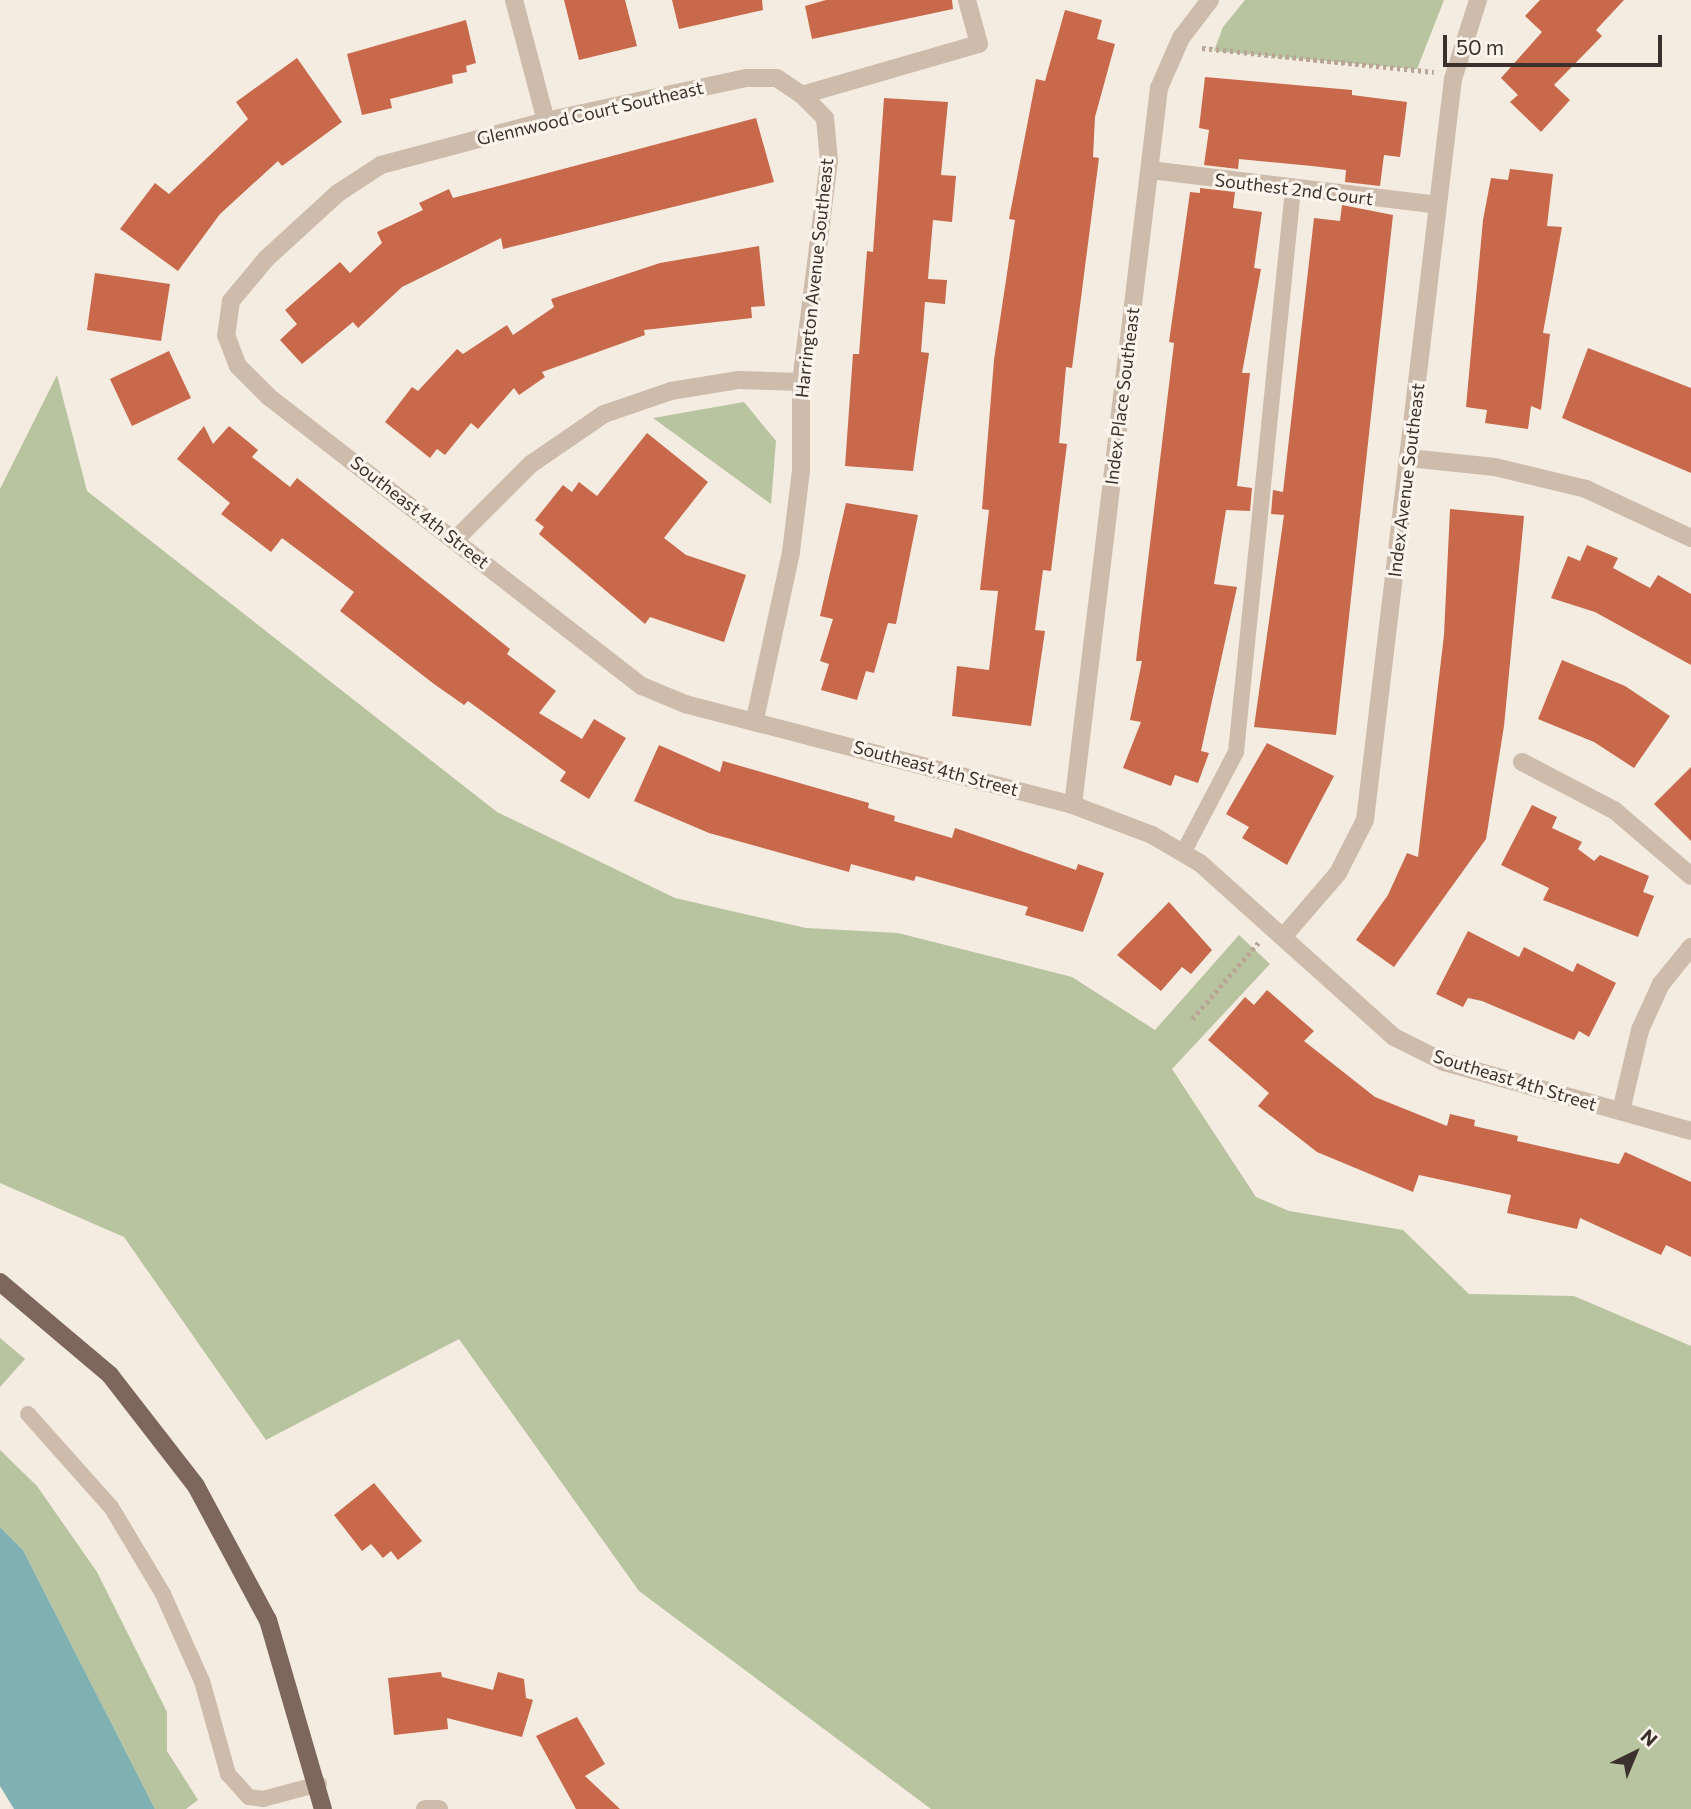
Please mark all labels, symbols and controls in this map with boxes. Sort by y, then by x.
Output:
scale bar [1446,21,1665,65]
text: 50 m [1456,34,1504,59]
street label: Glennwood Court Southeast [475,76,705,150]
street label: Harrington Avenue Southeast [791,157,837,399]
street label: Southest 2nd Court [1214,169,1374,209]
street label: Index Place Southeast [1100,306,1144,486]
street label: Index Avenue Southeast [1383,382,1429,578]
street label: Southeast 4th Street [346,451,494,573]
street label: Southeast 4th Street [851,736,1021,800]
street label: Southeast 4th Street [1431,1045,1599,1115]
north arrow [1600,1718,1670,1788]
text: N [1637,1724,1663,1751]

